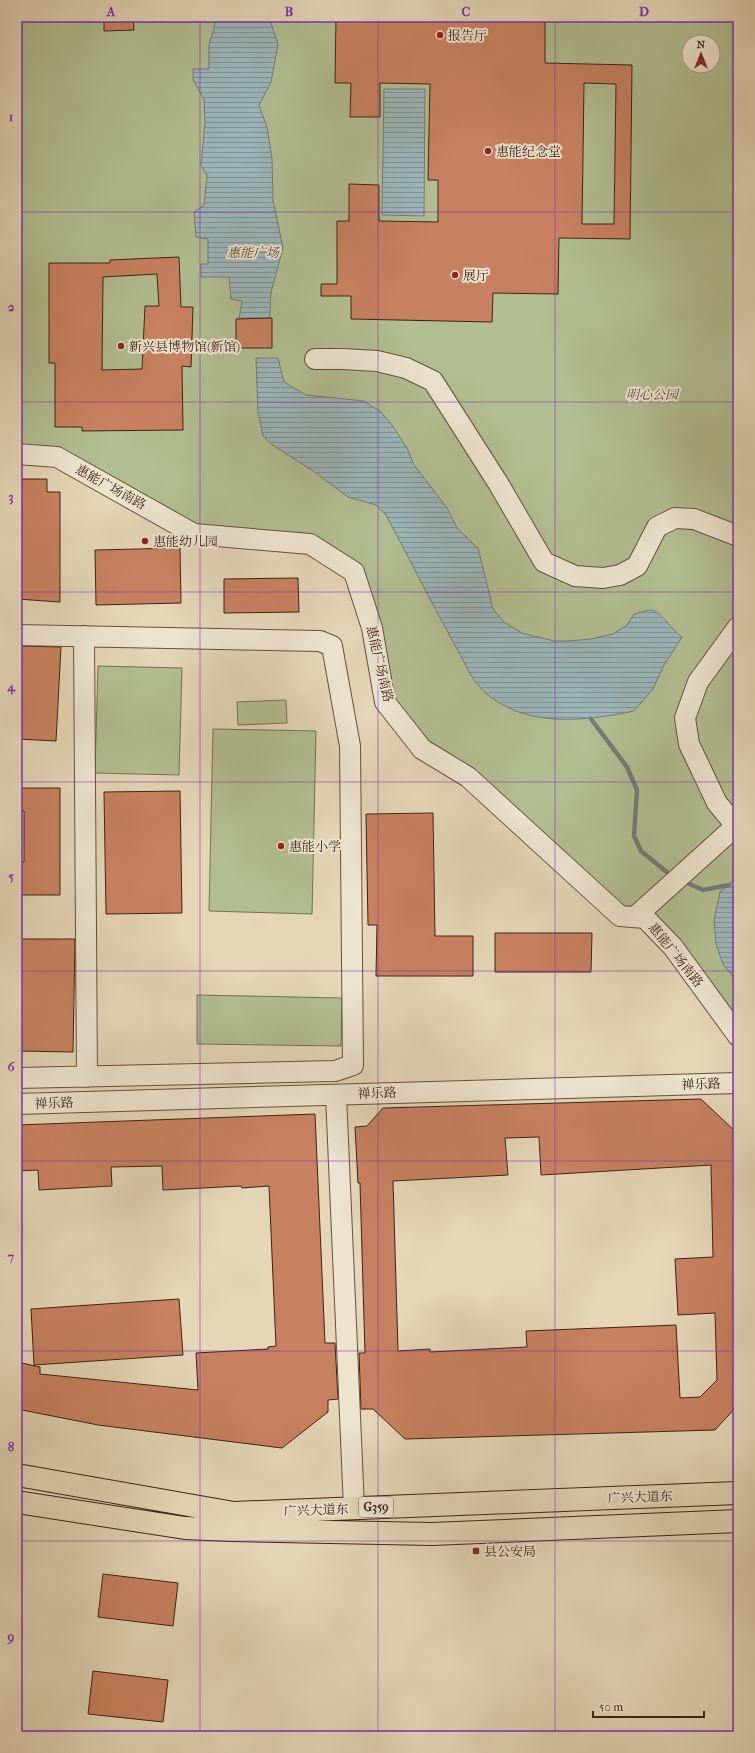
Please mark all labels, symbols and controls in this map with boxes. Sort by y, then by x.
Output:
text: A [106,4,116,19]
text: B [285,4,294,19]
text: C [462,4,471,19]
text: D [639,4,649,19]
place label: 报告厅 [448,28,487,43]
marker: 报告厅 [435,30,445,40]
north arrow [681,34,721,74]
text: N [697,38,706,51]
text: 1 [9,109,14,124]
place label: 惠能纪念堂 [496,144,561,159]
marker: 惠能纪念堂 [483,146,493,156]
park label: 惠能广场 [227,245,280,260]
place label: 展厅 [463,268,489,283]
marker: 展厅 [450,270,460,280]
text: 2 [8,299,15,314]
place label: 新兴县博物馆(新馆) [129,339,240,354]
marker: 新兴县博物馆(新馆) [116,341,126,351]
park label: 明心公园 [626,387,680,402]
street label: 惠能广场南路 [73,462,149,512]
text: 3 [8,489,14,505]
place label: 惠能幼儿园 [153,534,218,549]
marker: 惠能幼儿园 [140,536,150,546]
street label: 惠能广场南路 [364,624,396,704]
text: 4 [6,679,16,695]
place label: 惠能小学 [289,839,341,854]
marker: 惠能小学 [276,841,286,851]
text: 5 [8,869,14,884]
street label: 惠能广场南路 [646,920,706,990]
text: 6 [7,1059,15,1074]
street label: 禅乐路 [681,1076,721,1092]
street label: 禅乐路 [357,1085,397,1101]
street label: 禅乐路 [34,1095,74,1111]
text: 7 [7,1249,15,1264]
text: 8 [8,1439,15,1454]
street label: 广兴大道东 [607,1488,673,1506]
road number: G359 [359,1497,393,1517]
street label: 广兴大道东 [283,1501,349,1519]
place label: 县公安局 [484,1544,536,1559]
marker: 县公安局 [471,1546,481,1556]
text: 9 [7,1629,15,1645]
scale bar [593,1693,704,1719]
text: 50 m [599,1700,623,1714]

